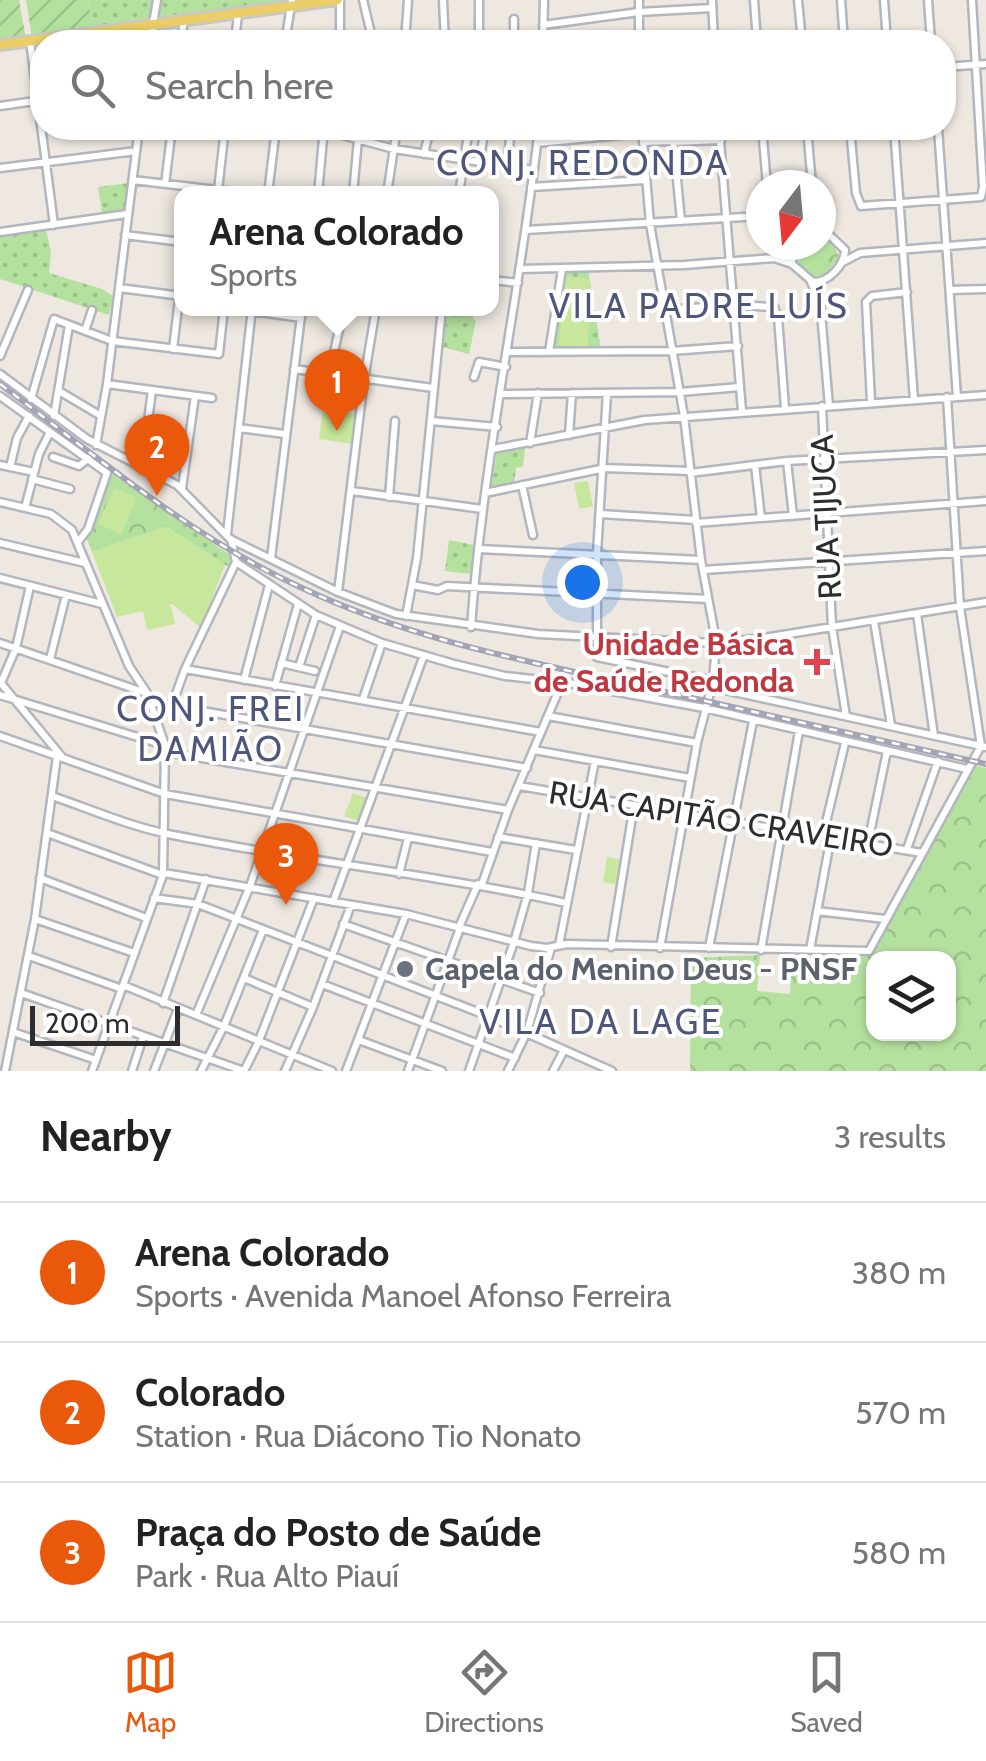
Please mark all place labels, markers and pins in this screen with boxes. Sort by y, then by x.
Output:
pin: 1 [304,348,370,431]
pin: 2 [124,414,190,496]
place label: Unidade Básica de Saúde Redonda [534,624,794,700]
marker: Unidade Básica de Saúde Redonda [804,649,830,675]
pin: 3 [254,822,318,905]
place label: Capela do Menino Deus - PNSF [425,949,857,988]
marker: Capela do Menino Deus - PNSF [394,958,416,980]

